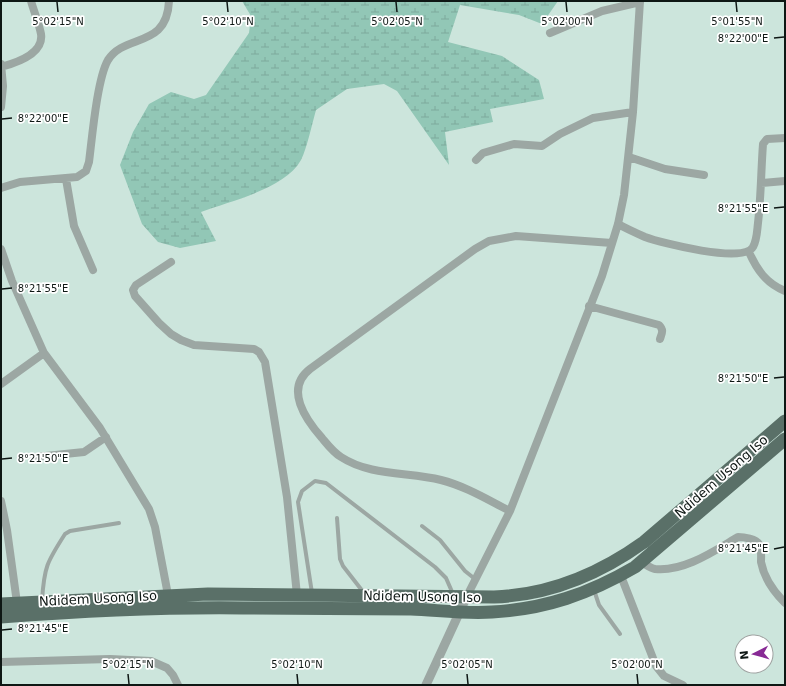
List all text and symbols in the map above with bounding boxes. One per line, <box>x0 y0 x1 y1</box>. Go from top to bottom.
text: 5°02'15"N <box>32 16 84 27</box>
text: 5°02'10"N <box>202 16 254 27</box>
text: 5°02'05"N <box>371 16 423 27</box>
text: 5°02'00"N <box>541 16 593 27</box>
text: 5°01'55"N <box>711 16 763 27</box>
text: 8°22'00"E <box>718 33 768 44</box>
text: 8°22'00"E <box>18 113 68 124</box>
text: 8°21'55"E <box>718 203 768 214</box>
text: 8°21'55"E <box>18 283 68 294</box>
text: 8°21'50"E <box>718 373 768 384</box>
street label: Ndidem Usong Iso <box>672 432 771 521</box>
text: 8°21'50"E <box>18 453 68 464</box>
text: 8°21'45"E <box>718 543 768 554</box>
street label: Ndidem Usong Iso <box>39 588 157 609</box>
street label: Ndidem Usong Iso <box>363 588 481 605</box>
text: 8°21'45"E <box>18 623 68 634</box>
north arrow <box>734 634 774 674</box>
text: N <box>738 650 751 660</box>
text: 5°02'15"N <box>102 659 154 670</box>
text: 5°02'10"N <box>271 659 323 670</box>
text: 5°02'05"N <box>441 659 493 670</box>
text: 5°02'00"N <box>611 659 663 670</box>

